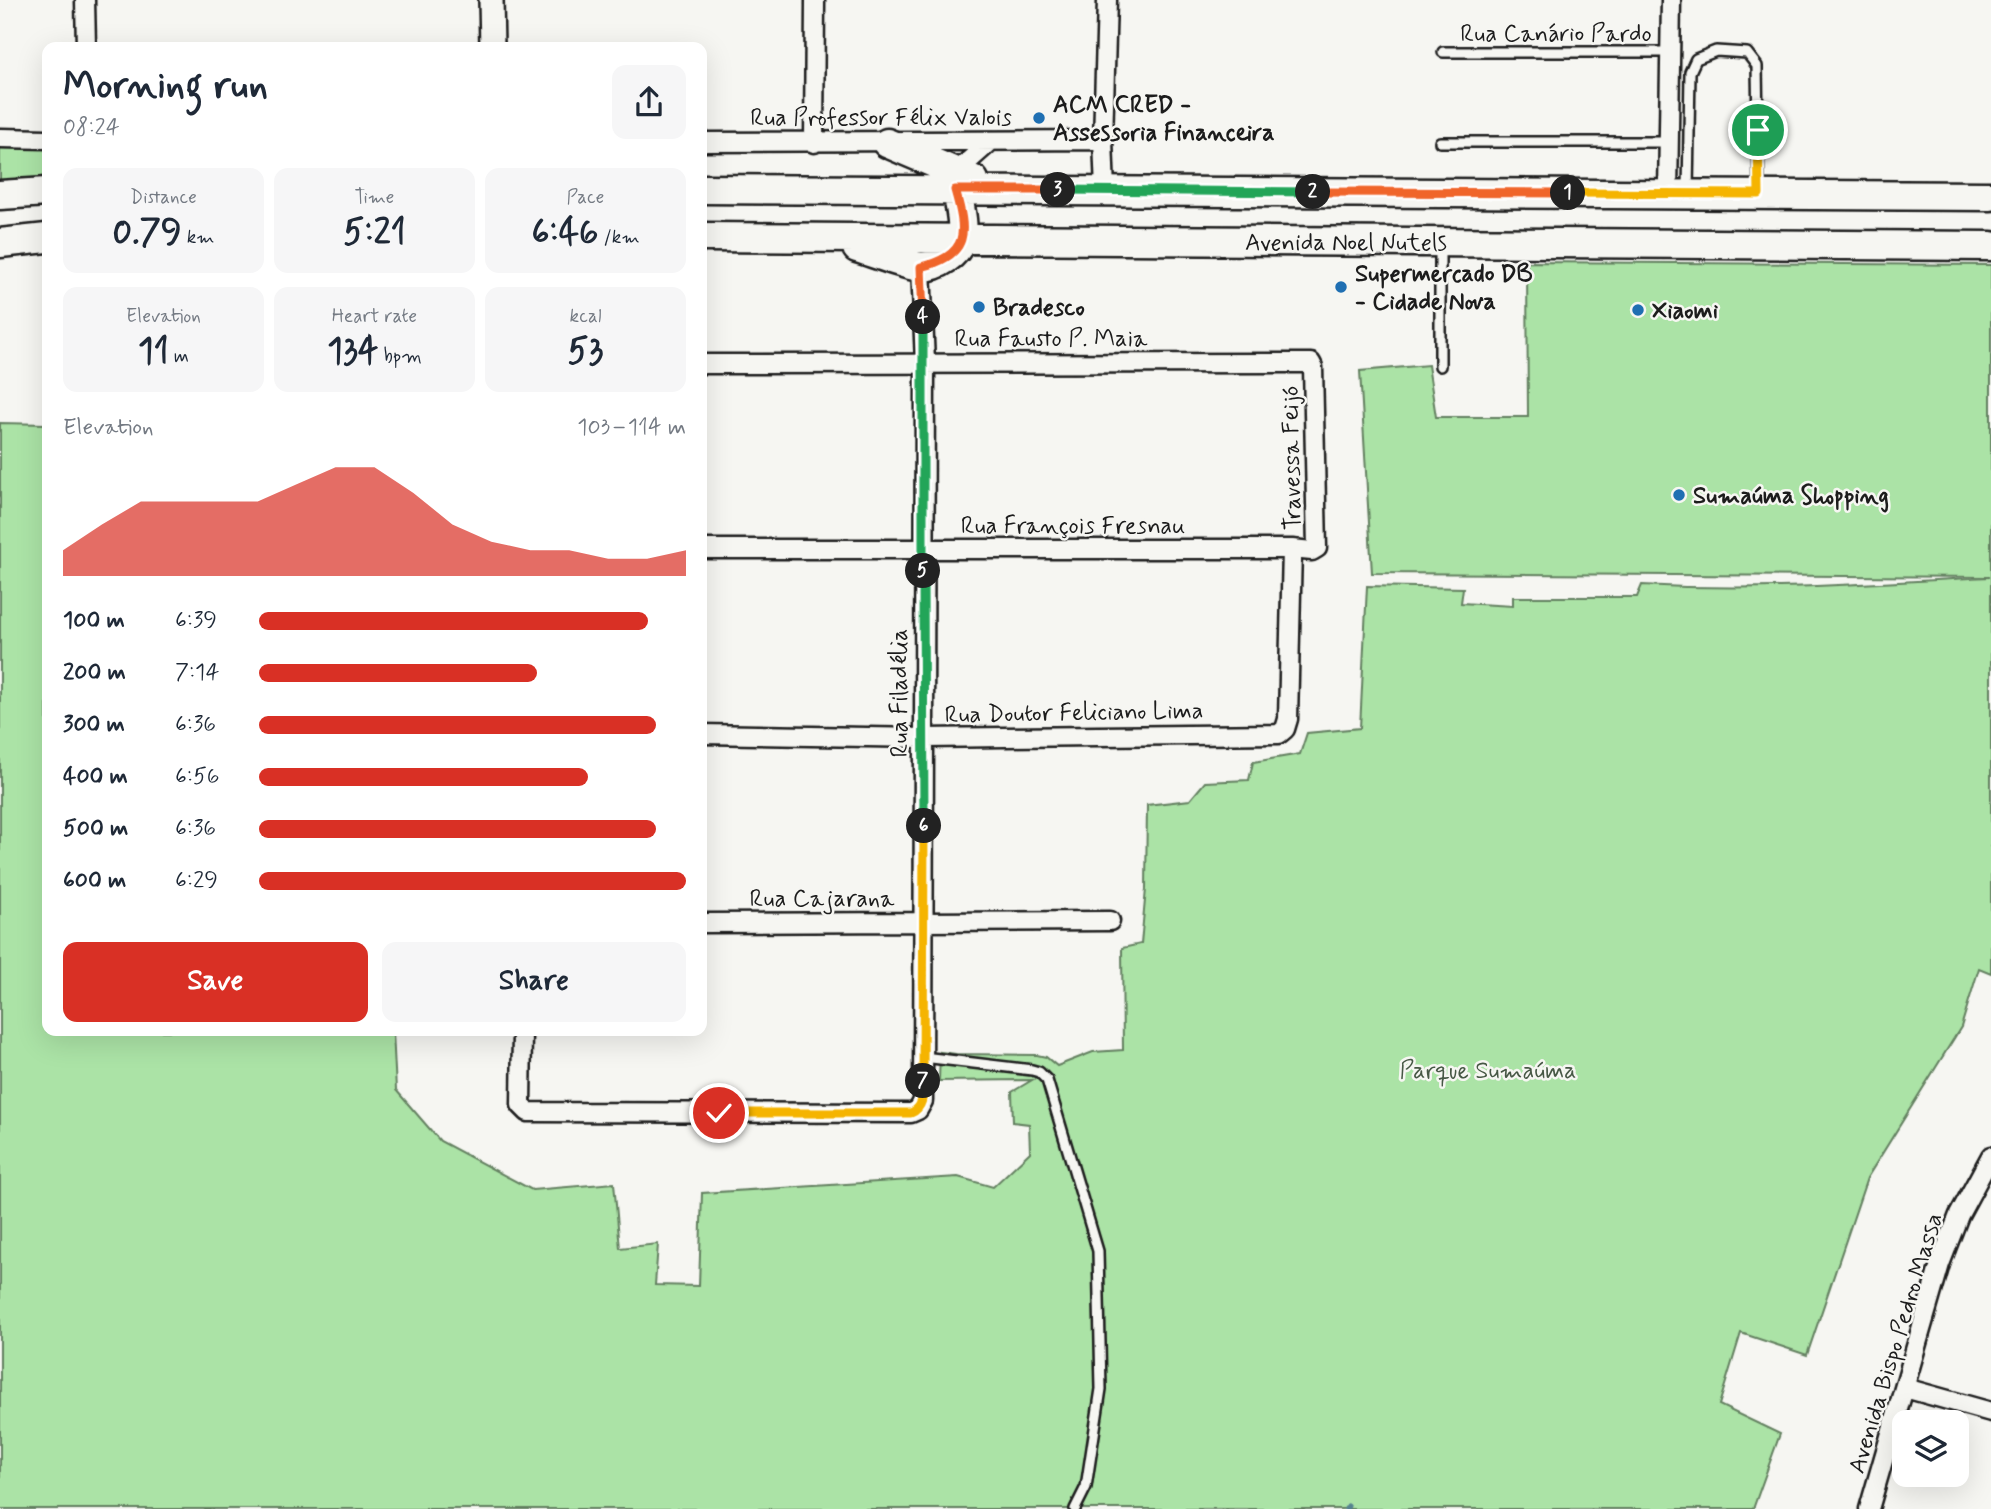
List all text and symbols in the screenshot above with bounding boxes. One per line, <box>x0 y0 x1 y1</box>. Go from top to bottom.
street label: Rua Canário Pardo <box>1460 19 1652 50</box>
text: Morning run <box>63 62 268 111</box>
button: share <box>612 65 686 139</box>
place label: ACM CRED - Assessoria Financeira <box>1053 90 1275 149</box>
pin <box>1728 100 1788 160</box>
street label: Rua Professor Félix Valois <box>750 103 1012 134</box>
marker: ACM CRED - Assessoria Financeira <box>1031 110 1047 126</box>
icon: arrive <box>1739 111 1777 149</box>
text: 08:24 <box>63 113 120 143</box>
pin: 3 <box>1040 172 1076 208</box>
pin: 2 <box>1296 174 1330 210</box>
pin: 1 <box>1550 176 1586 210</box>
text: 3 <box>1053 177 1062 202</box>
text: 2 <box>1308 179 1317 204</box>
text: 1 <box>1563 180 1572 205</box>
text: Distance <box>130 185 197 210</box>
text: Time <box>355 185 394 210</box>
text: Pace <box>567 185 604 210</box>
text: 0.79 <box>113 210 182 256</box>
text: 5:21 <box>343 210 406 256</box>
text: 6:46 <box>531 210 598 256</box>
text: km <box>182 225 214 250</box>
text: /km <box>598 225 640 250</box>
street label: Avenida Noel Nutels <box>1245 228 1447 259</box>
place label: Supermercado DB - Cidade Nova <box>1355 259 1533 318</box>
marker: Supermercado DB - Cidade Nova <box>1333 279 1349 295</box>
place label: Bradesco <box>993 293 1085 324</box>
place label: Xiaomi <box>1652 296 1719 327</box>
marker: Bradesco <box>971 299 987 315</box>
pin: 4 <box>906 300 940 334</box>
marker: Xiaomi <box>1630 302 1646 318</box>
text: Elevation <box>126 304 201 329</box>
text: Heart rate <box>332 304 417 329</box>
text: kcal <box>570 304 601 329</box>
text: 4 <box>917 304 928 329</box>
street label: Rua Fausto P. Maia <box>955 324 1148 355</box>
text: 11 <box>138 329 169 375</box>
text: 134 <box>327 329 378 375</box>
text: 53 <box>568 329 603 375</box>
text: m <box>169 344 189 369</box>
text: bpm <box>378 344 422 369</box>
street label: Travessa Feijó <box>1276 386 1309 530</box>
text: Elevation <box>63 413 154 443</box>
text: 103–114 m <box>577 413 686 443</box>
place label: Sumaúma Shopping <box>1693 481 1889 513</box>
marker: Sumaúma Shopping <box>1671 487 1687 503</box>
street label: Rua François Fresnau <box>961 511 1185 542</box>
pin: 5 <box>906 554 940 588</box>
text: 5 <box>917 558 928 583</box>
text: 100 m <box>63 606 125 636</box>
text: 6:39 <box>175 606 217 636</box>
street label: Rua Filadélia <box>885 629 916 757</box>
text: 200 m <box>63 658 126 688</box>
text: 7:14 <box>175 658 219 688</box>
street label: Rua Doutor Feliciano Lima <box>944 696 1204 731</box>
text: 300 m <box>63 710 125 740</box>
text: 6:36 <box>175 710 216 740</box>
text: 400 m <box>63 762 128 792</box>
text: 6:56 <box>175 762 219 792</box>
pin: 6 <box>906 808 942 844</box>
text: 6 <box>919 813 928 838</box>
text: 500 m <box>63 814 128 844</box>
text: 6:36 <box>175 814 216 844</box>
text: 600 m <box>63 866 126 896</box>
text: 6:29 <box>175 866 218 896</box>
street label: Rua Cajarana <box>750 884 895 915</box>
button: Save <box>63 942 368 1022</box>
button: Share <box>382 942 686 1022</box>
park label: Parque Sumaúma <box>1400 1056 1576 1087</box>
pin: 7 <box>906 1064 940 1098</box>
text: 7 <box>917 1068 928 1093</box>
pin <box>689 1083 749 1143</box>
icon: check <box>700 1094 738 1132</box>
street label: Avenida Bispo Pedro Massa <box>1842 1209 1951 1477</box>
map controls <box>1892 1410 1969 1487</box>
button: layers <box>1892 1410 1969 1487</box>

